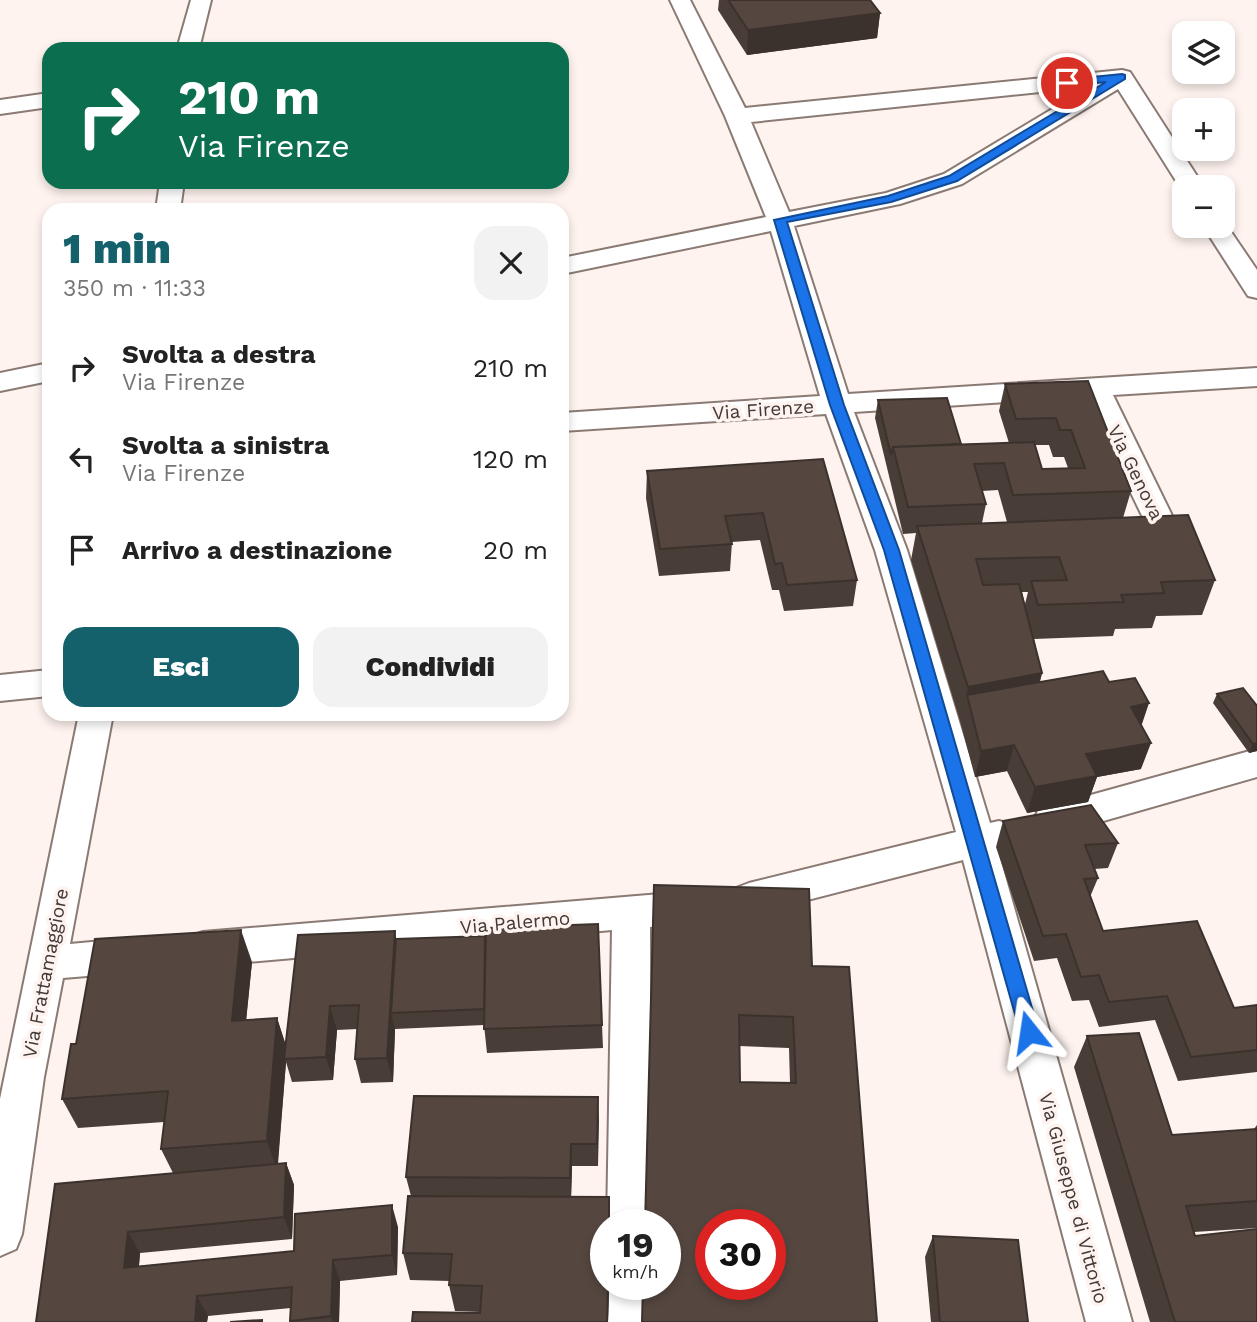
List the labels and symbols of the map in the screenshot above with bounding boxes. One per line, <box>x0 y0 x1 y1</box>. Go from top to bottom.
pin <box>1037 53 1097 113</box>
street label: Via Firenze <box>711 394 815 425</box>
street label: Via Genova <box>1103 421 1168 524</box>
street label: Via Frattamaggiore <box>18 886 73 1060</box>
street label: Via Palermo <box>459 906 571 939</box>
position arrow <box>992 995 1066 1069</box>
street label: Via Giuseppe di Vittorio <box>1034 1090 1113 1306</box>
speed limit sign: 30 <box>695 1209 786 1300</box>

